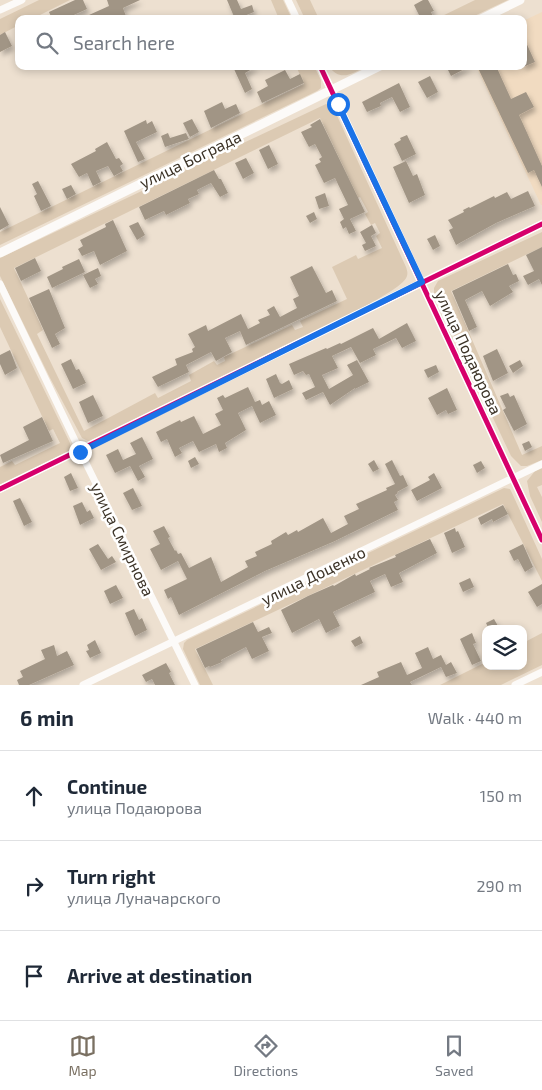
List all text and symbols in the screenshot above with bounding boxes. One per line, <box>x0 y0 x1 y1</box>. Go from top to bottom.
search box <box>15 15 527 70</box>
icon: search <box>33 29 61 57</box>
text: Search here <box>73 31 175 54</box>
route start <box>327 93 350 116</box>
street label: улица Бограда <box>136 126 244 193</box>
street label: улица Подаюрова <box>431 287 506 418</box>
route end <box>69 441 92 464</box>
street label: улица Смирнова <box>86 479 159 599</box>
street label: улица Доценко <box>258 542 369 609</box>
map controls <box>482 625 527 670</box>
button: layers <box>482 625 527 670</box>
text: 6 min <box>20 705 74 730</box>
text: Walk · 440 m <box>428 708 522 727</box>
text: Continue <box>67 775 147 798</box>
icon: ahead <box>20 782 48 810</box>
text: 150 m <box>480 786 522 805</box>
text: улица Подаюрова <box>67 798 202 817</box>
text: Turn right <box>67 865 155 888</box>
icon: right <box>20 872 48 900</box>
text: 290 m <box>477 876 522 895</box>
text: улица Луначарского <box>67 888 221 907</box>
icon: arrive <box>20 962 48 990</box>
text: Arrive at destination <box>67 964 252 987</box>
tab: Map <box>68 1032 97 1079</box>
tab: Directions <box>234 1032 298 1079</box>
tab: Saved <box>435 1032 474 1079</box>

